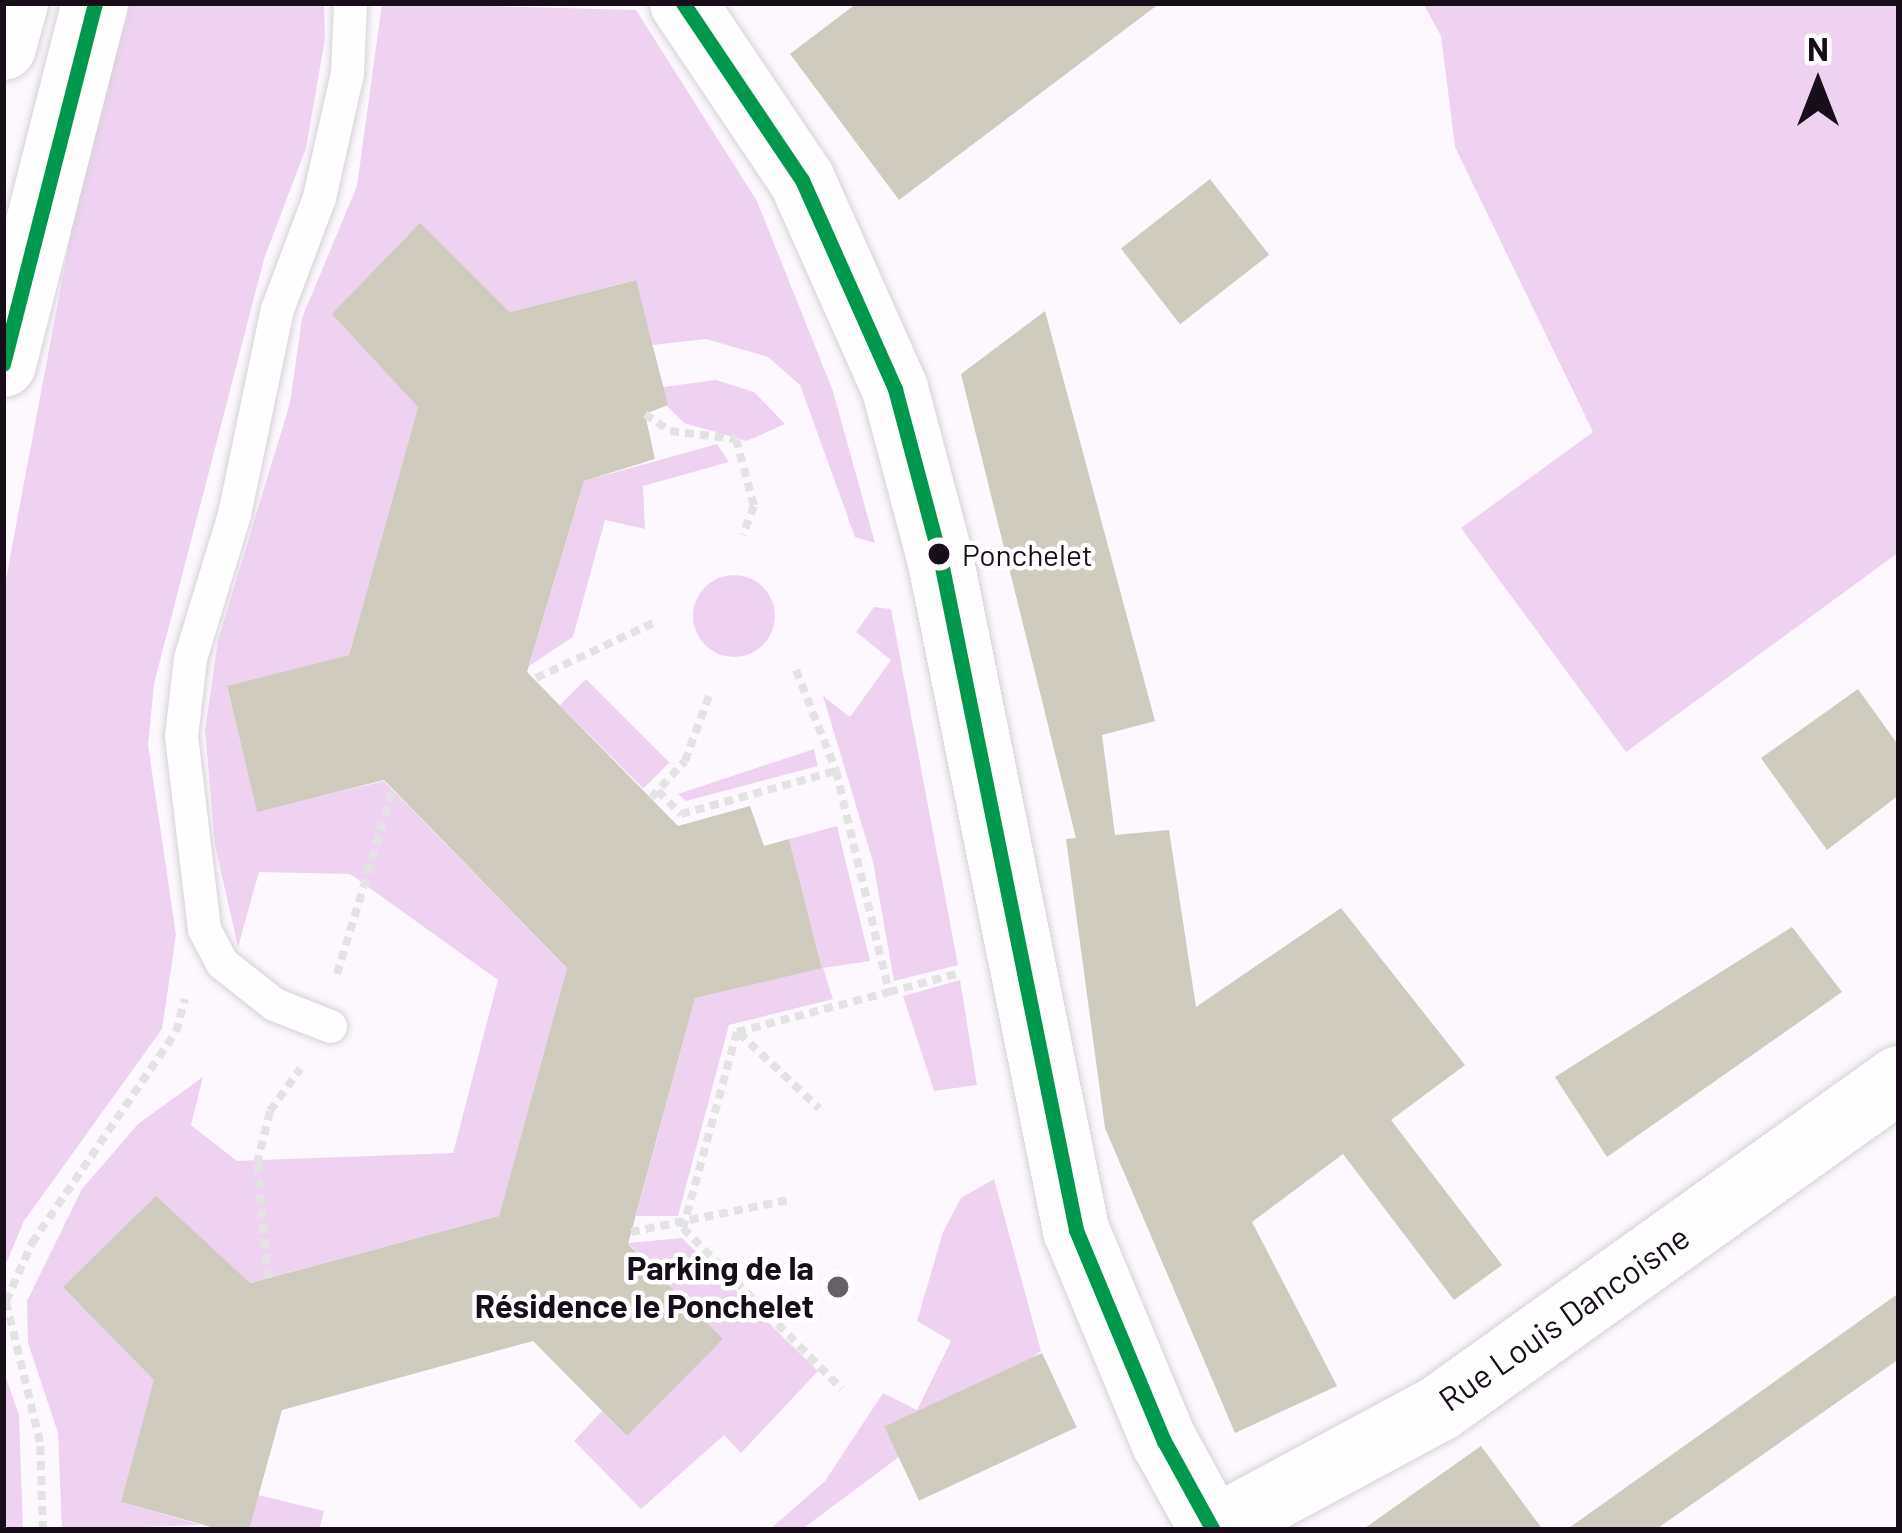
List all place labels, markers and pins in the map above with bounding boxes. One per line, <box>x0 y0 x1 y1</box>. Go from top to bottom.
place label: Ponchelet <box>962 536 1093 572</box>
marker: Ponchelet <box>928 543 950 565</box>
place label: Parking de la Résidence le Ponchelet <box>475 1248 814 1326</box>
marker: Parking de la Résidence le Ponchelet <box>825 1274 851 1300</box>

